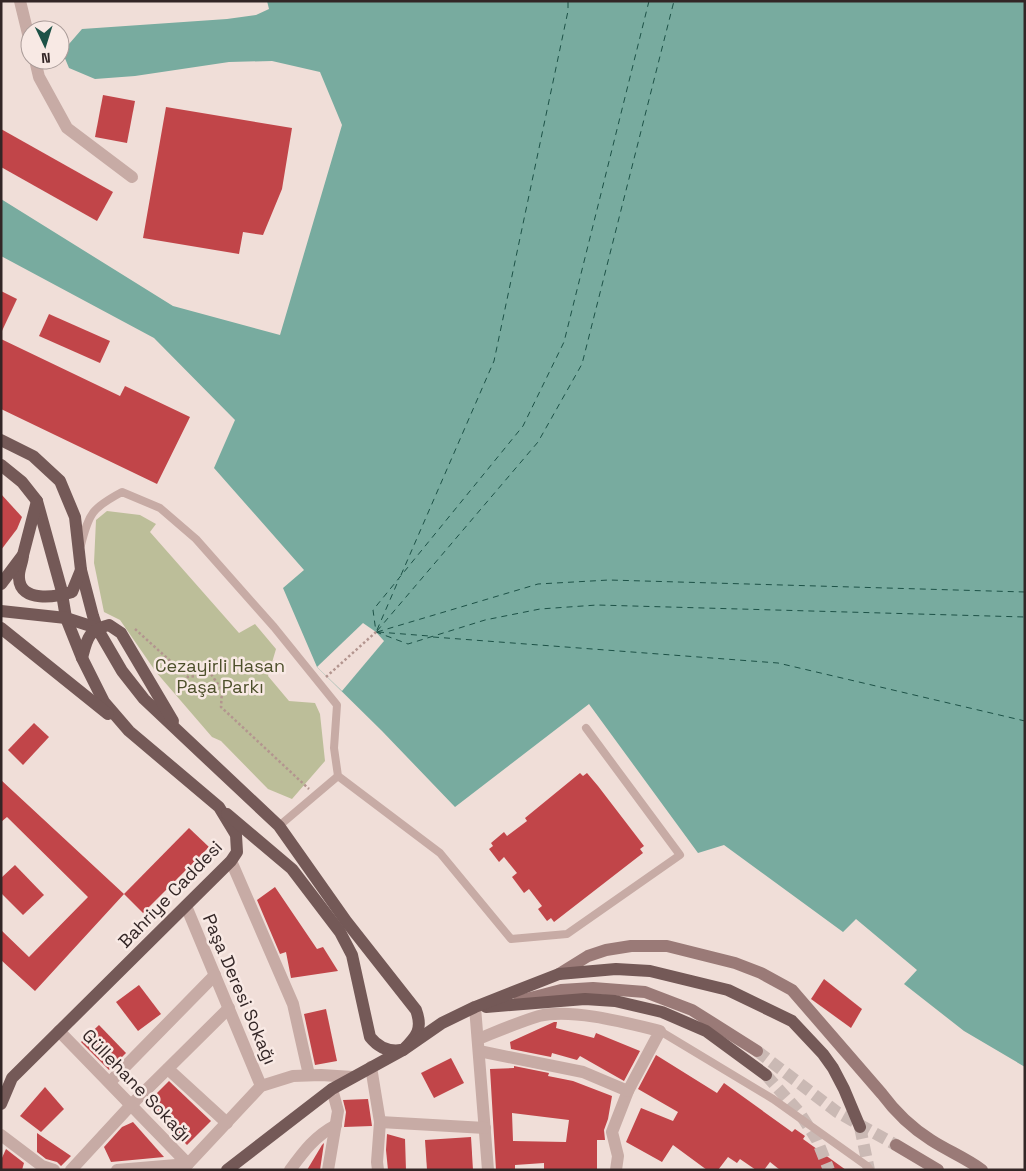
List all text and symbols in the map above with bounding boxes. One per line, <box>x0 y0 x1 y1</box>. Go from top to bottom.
north arrow <box>20 20 70 70</box>
text: N <box>41 49 51 67</box>
park label: Cezayirli Hasan Paşa Parkı <box>155 654 285 698</box>
street label: Bahriye Caddesi <box>113 836 227 952</box>
street label: Paşa Deresi Sokağı <box>198 910 282 1068</box>
street label: Güllehane Sokağı <box>77 1024 197 1146</box>

